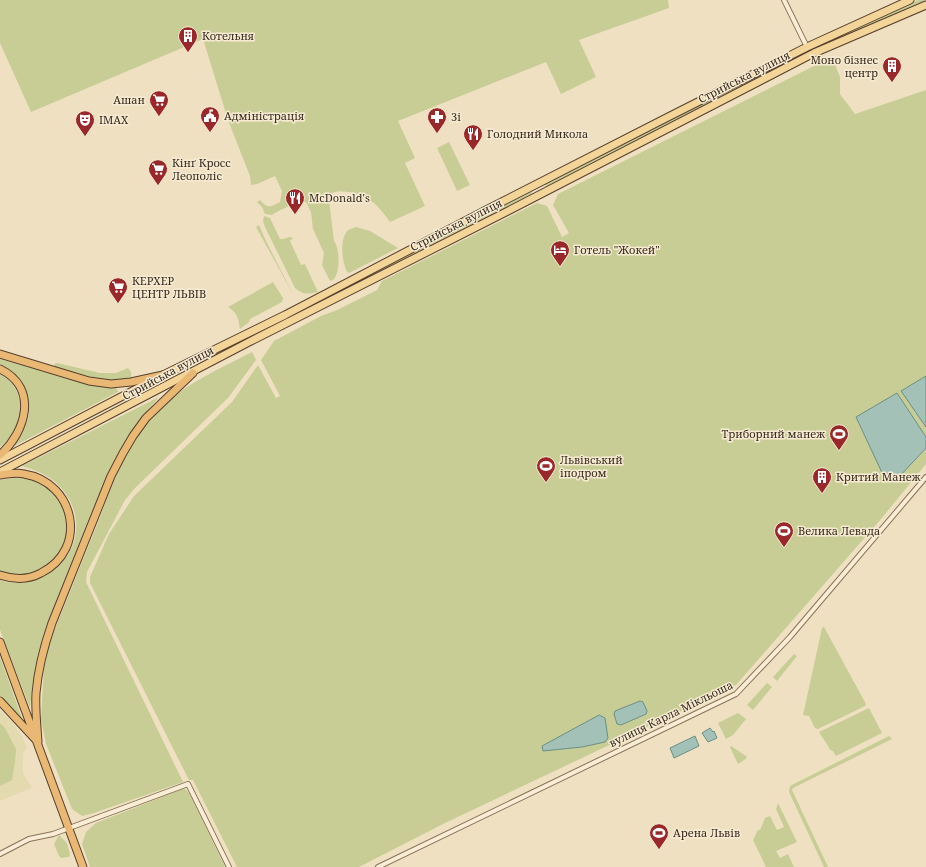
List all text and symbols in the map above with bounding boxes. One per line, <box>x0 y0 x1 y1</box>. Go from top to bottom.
building icon: Котельня <box>177 25 199 53</box>
place label: Котельня <box>202 28 254 43</box>
street label: Стрийська вулиця <box>695 47 792 106</box>
place label: Моно бізнес центр <box>810 52 879 80</box>
building icon: Моно бізнес центр <box>881 55 903 83</box>
supermarket icon: Ашан <box>148 89 170 117</box>
place label: Ашан <box>113 92 145 107</box>
public building icon: Адміністрація <box>199 105 221 133</box>
pharmacy icon: 3і <box>426 106 448 134</box>
place label: Адміністрація <box>224 108 304 123</box>
theatre icon: IMAX <box>74 109 96 137</box>
place label: 3і <box>451 109 461 124</box>
place label: IMAX <box>99 112 129 127</box>
restaurant icon: Голодний Микола <box>462 123 484 151</box>
place label: Голодний Микола <box>487 126 588 141</box>
place label: Кінґ Кросс Леополіс <box>172 155 231 183</box>
supermarket icon: Кінґ Кросс Леополіс <box>147 158 169 186</box>
restaurant icon: McDonald's <box>284 187 306 215</box>
place label: McDonald's <box>309 190 370 205</box>
street label: Стрийська вулиця <box>407 195 504 254</box>
hotel icon: Готель "Жокей" <box>549 239 571 267</box>
place label: Готель "Жокей" <box>574 242 660 257</box>
place label: КЕРХЕР ЦЕНТР ЛЬВІВ <box>132 273 206 301</box>
supermarket icon: КЕРХЕР ЦЕНТР ЛЬВІВ <box>107 276 129 304</box>
street label: Стрийська вулиця <box>119 342 216 403</box>
sports icon: Триборний манеж <box>828 423 850 451</box>
place label: Триборний манеж <box>721 426 825 441</box>
place label: Львівський іподром <box>560 452 623 480</box>
sports icon: Львівський іподром <box>535 455 557 483</box>
building icon: Критий Манеж <box>811 466 833 494</box>
place label: Критий Манеж <box>836 469 921 484</box>
sports icon: Велика Левада <box>773 520 795 548</box>
place label: Велика Левада <box>798 523 880 538</box>
street label: вулиця Карла Мікльоша <box>606 677 735 750</box>
sports icon: Арена Львів <box>648 822 670 850</box>
place label: Арена Львів <box>673 825 740 840</box>

